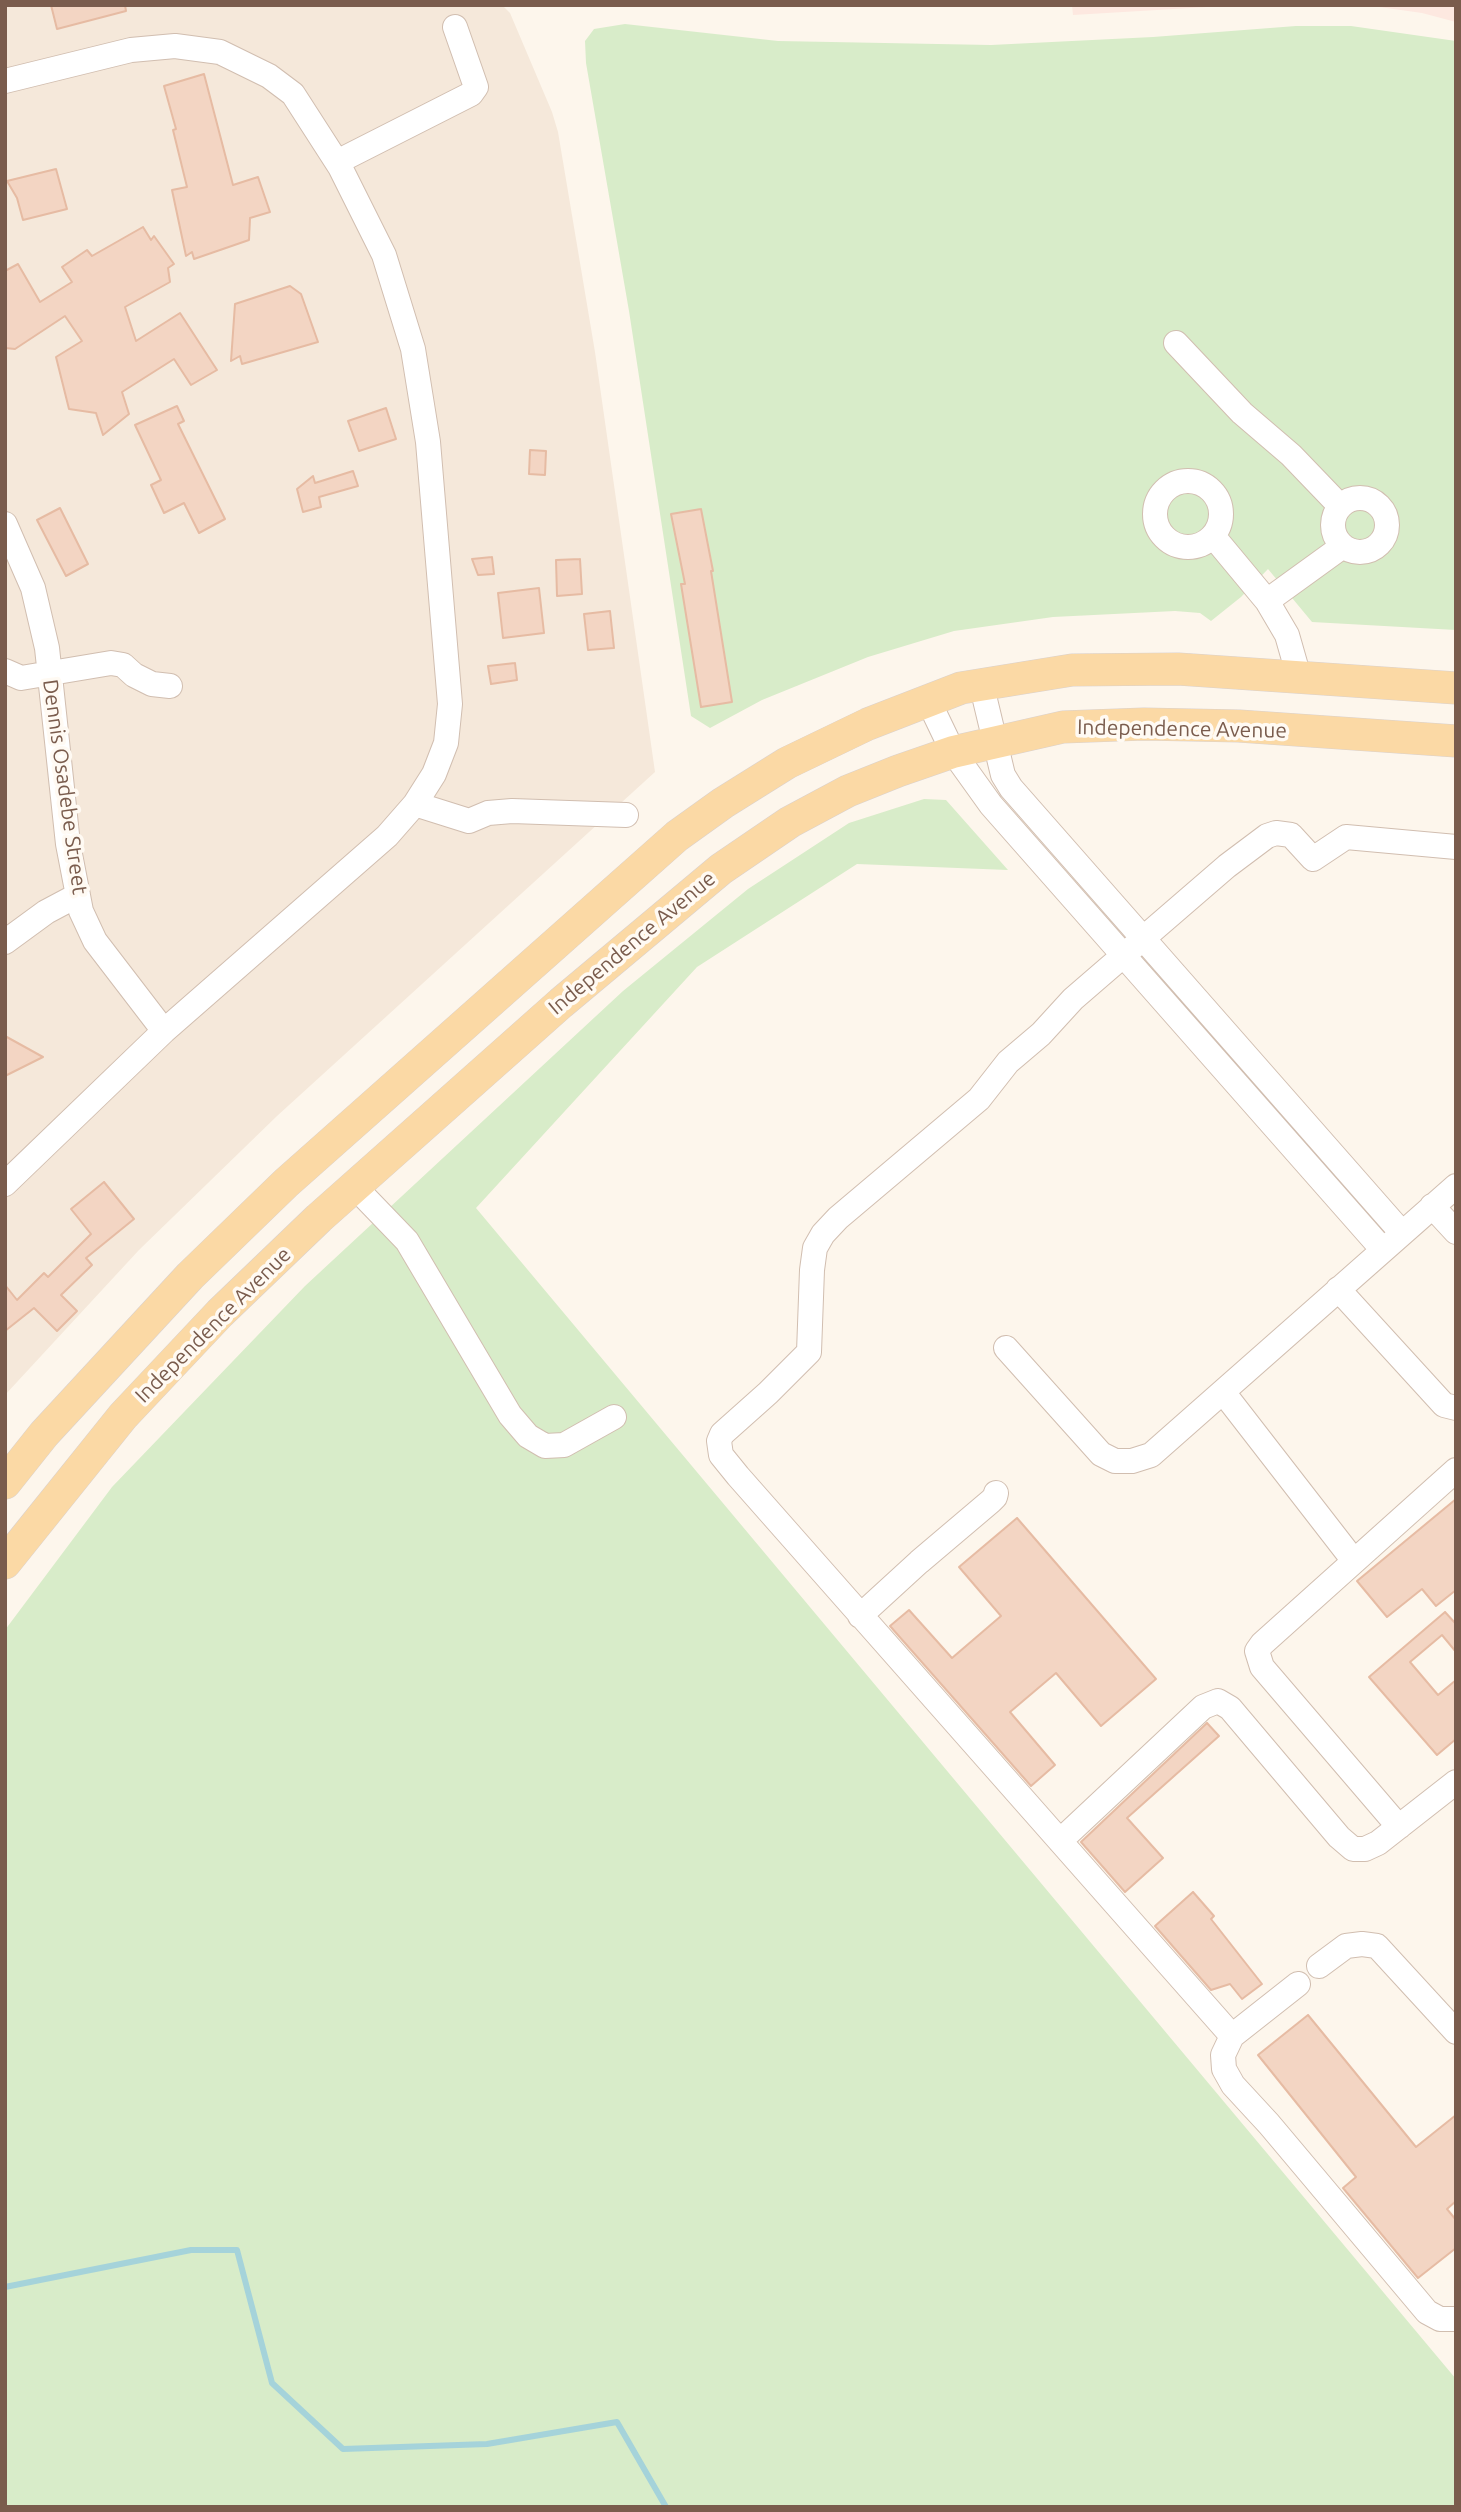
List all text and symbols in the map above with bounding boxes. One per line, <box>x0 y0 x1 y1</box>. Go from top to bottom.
street label: Dennis Osadebe Street <box>37 678 93 896</box>
street label: Independence Avenue <box>1077 715 1287 743</box>
street label: Independence Avenue <box>544 866 720 1020</box>
street label: Independence Avenue <box>130 1242 296 1408</box>

